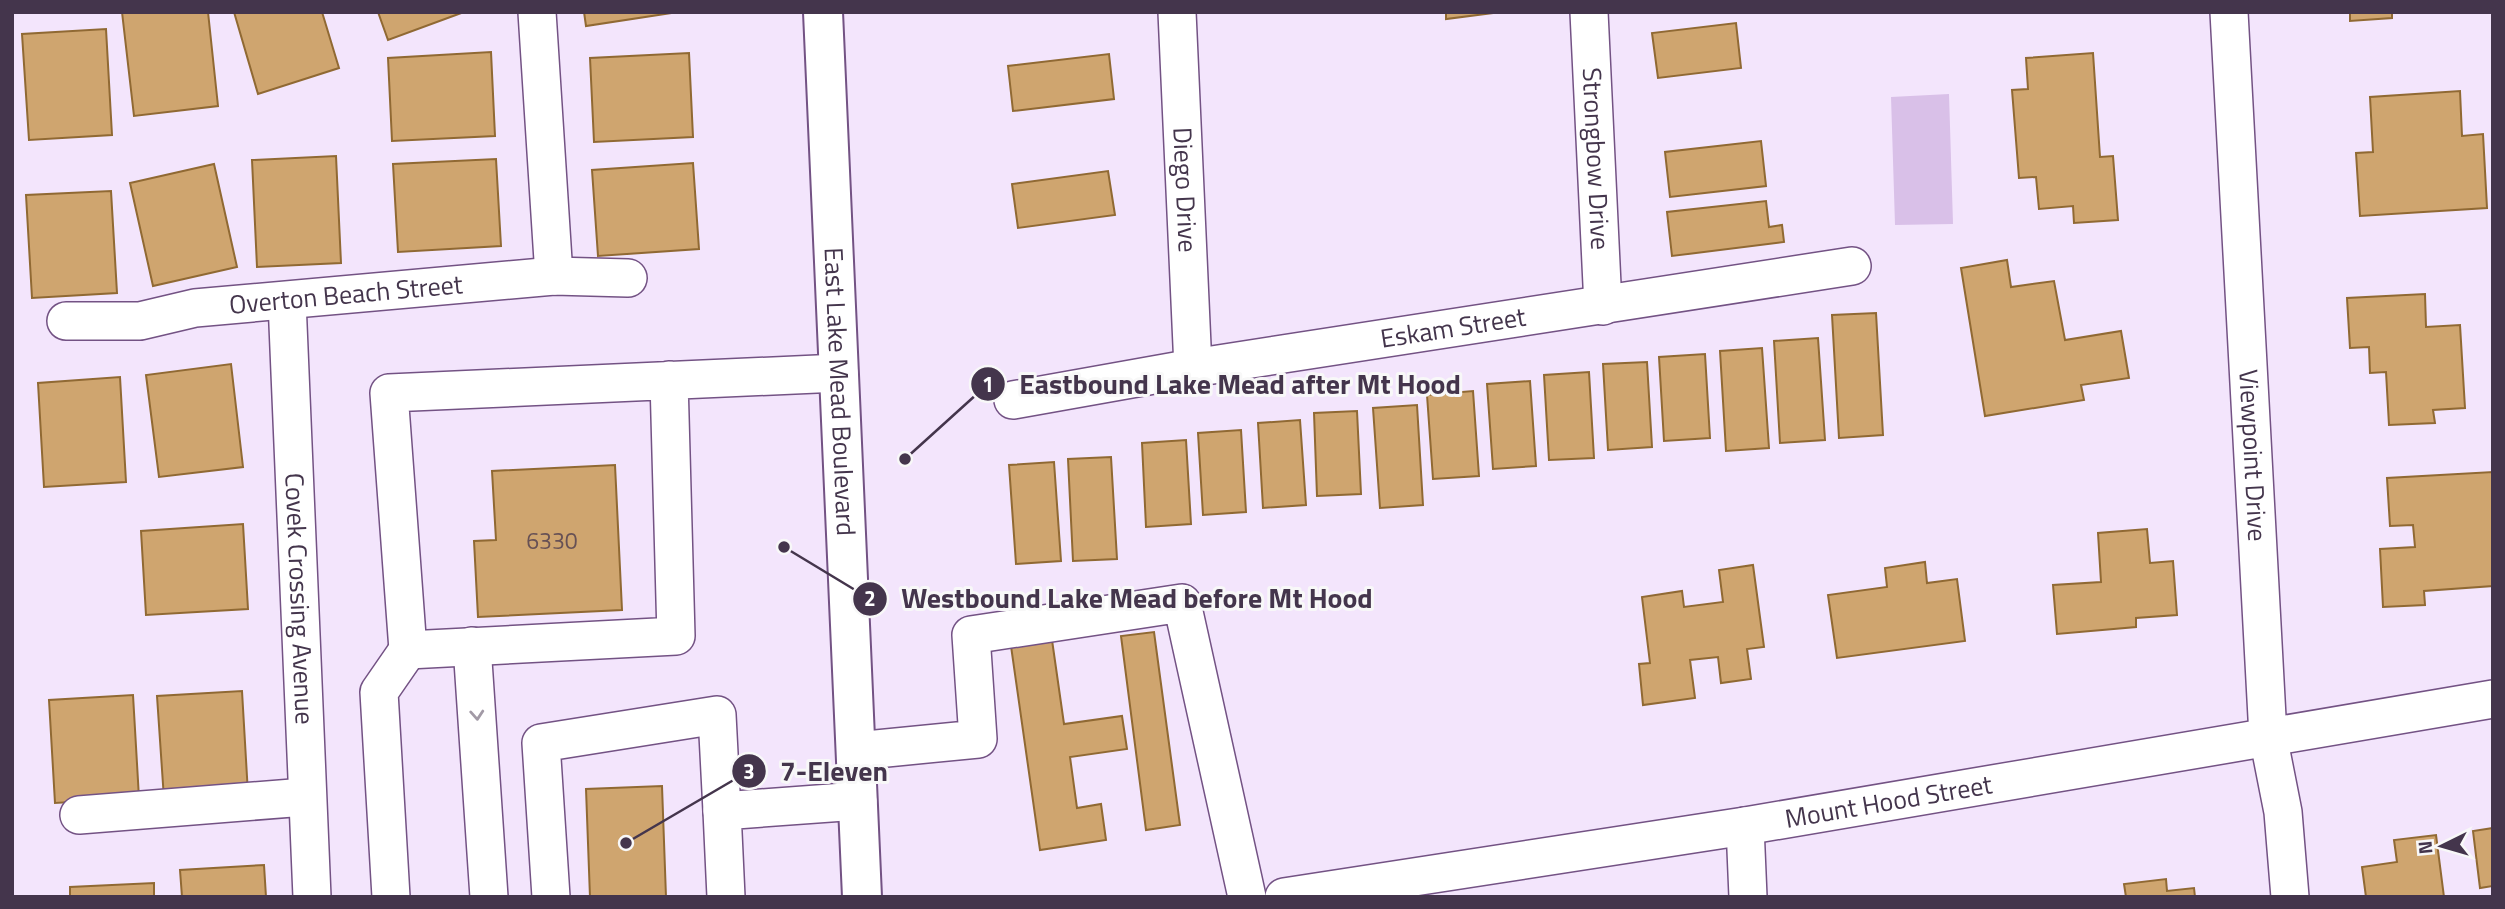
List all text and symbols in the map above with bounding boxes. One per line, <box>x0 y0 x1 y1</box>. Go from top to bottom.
street label: Strongbow Drive <box>1573 67 1620 251</box>
street label: Diego Drive <box>1163 126 1208 253</box>
street label: East Lake Mead Boulevard <box>814 247 866 537</box>
street label: Overton Beach Street <box>227 264 464 324</box>
street label: Eskam Street <box>1378 297 1528 358</box>
callout: Eastbound Lake Mead after Mt Hood <box>970 360 1475 409</box>
text: Eastbound Lake Mead after Mt Hood <box>1019 362 1461 405</box>
text: 1 <box>982 368 994 400</box>
street label: Viewpoint Drive <box>2229 368 2277 542</box>
street label: Covek Crossing Avenue <box>275 472 325 725</box>
house number: 6330 <box>526 523 578 558</box>
callout: Westbound Lake Mead before Mt Hood <box>852 574 1387 623</box>
text: Westbound Lake Mead before Mt Hood <box>901 576 1373 619</box>
text: 2 <box>864 582 876 614</box>
one-way arrow <box>469 709 484 720</box>
callout: 7-Eleven <box>732 747 902 796</box>
text: 7-Eleven <box>780 749 888 792</box>
text: 3 <box>743 755 755 787</box>
street label: Mount Hood Street <box>1782 764 1995 838</box>
north arrow <box>2407 811 2477 881</box>
text: N <box>2410 840 2440 855</box>

